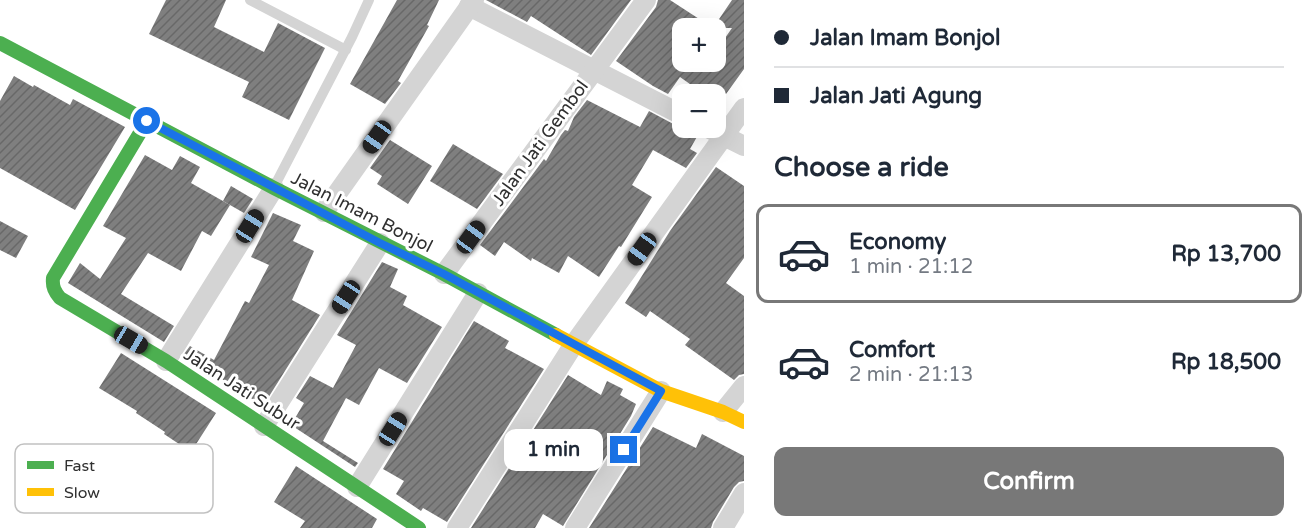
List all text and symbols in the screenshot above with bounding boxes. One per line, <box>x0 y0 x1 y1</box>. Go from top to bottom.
map controls <box>672 18 726 138</box>
button: + <box>672 18 726 72</box>
text: Jalan Imam Bonjol <box>810 25 1000 51</box>
street label: Jalan Jati Gembol <box>487 76 593 210</box>
text: Jalan Jati Agung <box>810 83 982 109</box>
button: − <box>672 84 726 138</box>
route start <box>133 107 160 134</box>
car <box>359 117 395 157</box>
text: Choose a ride <box>774 151 949 184</box>
street label: Jalan Imam Bonjol <box>288 167 436 257</box>
car <box>233 206 267 246</box>
car <box>453 217 489 257</box>
icon: car <box>777 227 831 281</box>
car <box>624 229 660 269</box>
text: Economy <box>849 229 946 255</box>
text: Rp 13,700 <box>1171 241 1281 267</box>
text: 1 min · 21:12 <box>849 255 973 279</box>
car <box>329 277 363 317</box>
car <box>111 323 151 357</box>
icon: car <box>777 335 831 389</box>
text: Comfort <box>849 337 935 363</box>
street label: Jalan Jati Subur <box>180 343 304 435</box>
text: Rp 18,500 <box>1171 349 1281 375</box>
text: 2 min · 21:13 <box>849 363 973 387</box>
car <box>376 409 410 449</box>
callout: 1 min <box>504 429 603 471</box>
route end <box>610 436 637 463</box>
text: 1 min <box>527 438 580 462</box>
legend <box>15 444 213 513</box>
button: Confirm <box>774 447 1284 516</box>
text: Fast <box>64 456 95 476</box>
text: Slow <box>64 483 100 503</box>

